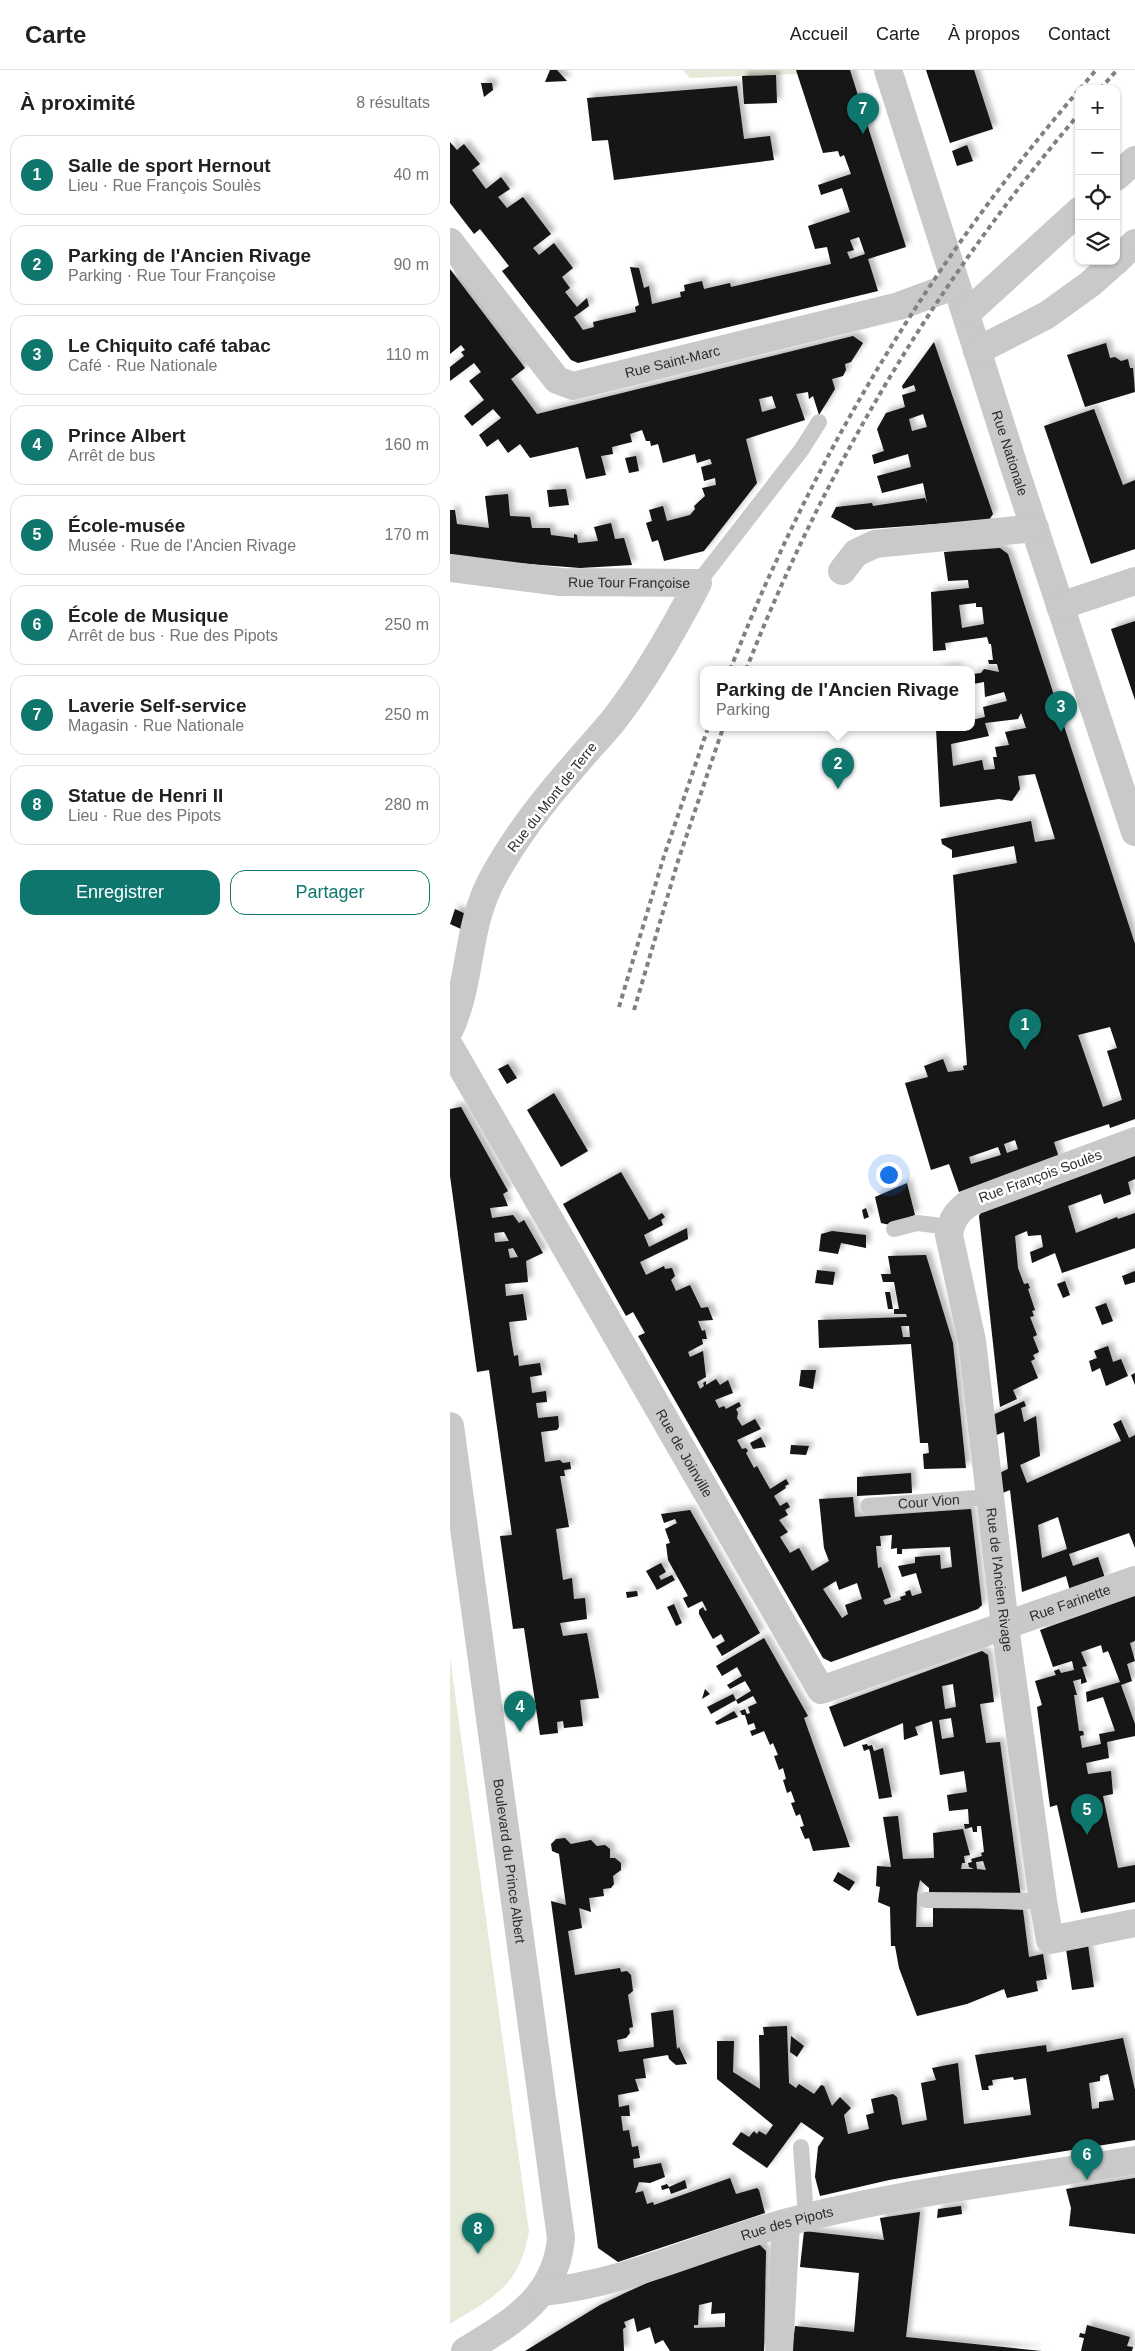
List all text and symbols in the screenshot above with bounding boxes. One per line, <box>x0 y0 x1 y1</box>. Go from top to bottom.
text: Carte <box>25 21 86 48</box>
text: Accueil <box>790 24 848 44</box>
text: Carte <box>876 24 920 44</box>
text: À propos <box>948 24 1020 44</box>
text: Contact <box>1048 24 1110 44</box>
map controls <box>1075 85 1120 265</box>
button: + <box>1075 85 1120 130</box>
text: À proximité <box>20 91 136 114</box>
pin: 7 <box>847 93 879 134</box>
text: 8 résultats <box>356 94 430 111</box>
button: − <box>1075 130 1120 175</box>
text: Salle de sport Hernout <box>68 155 271 176</box>
text: 1 <box>33 166 41 183</box>
text: 40 m <box>393 166 429 183</box>
button: locate <box>1075 175 1120 220</box>
text: Lieu · Rue François Soulès <box>68 177 261 194</box>
button: layers <box>1075 220 1120 265</box>
text: Parking de l'Ancien Rivage <box>68 245 311 266</box>
text: 2 <box>33 256 41 273</box>
text: 90 m <box>393 256 429 273</box>
text: Parking · Rue Tour Françoise <box>68 267 276 284</box>
text: Le Chiquito café tabac <box>68 335 271 356</box>
street label: Rue Saint-Marc <box>623 342 722 381</box>
text: 3 <box>33 346 41 363</box>
text: 110 m <box>386 346 429 363</box>
text: Café · Rue Nationale <box>68 357 217 374</box>
street label: Rue Nationale <box>989 408 1031 498</box>
text: Prince Albert <box>68 425 186 446</box>
text: 4 <box>33 436 41 453</box>
text: 160 m <box>385 436 429 453</box>
text: Arrêt de bus <box>68 447 155 464</box>
text: École-musée <box>68 515 185 536</box>
text: 5 <box>33 526 41 543</box>
text: 170 m <box>385 526 429 543</box>
text: Musée · Rue de l'Ancien Rivage <box>68 537 296 554</box>
street label: Rue Tour Françoise <box>568 574 690 591</box>
text: École de Musique <box>68 605 228 626</box>
text: 6 <box>33 616 41 633</box>
text: 250 m <box>385 616 429 633</box>
text: Arrêt de bus · Rue des Pipots <box>68 627 278 644</box>
popup <box>700 666 975 731</box>
text: Parking de l'Ancien Rivage <box>716 679 959 700</box>
pin: 3 <box>1045 691 1077 732</box>
text: Laverie Self-service <box>68 695 247 716</box>
text: Parking <box>716 701 770 718</box>
text: 7 <box>33 706 41 723</box>
text: 250 m <box>385 706 429 723</box>
text: Magasin · Rue Nationale <box>68 717 244 734</box>
street label: Rue du Mont de Terre <box>504 739 600 855</box>
pin: 2 <box>822 748 854 789</box>
text: Statue de Henri II <box>68 785 223 806</box>
text: 8 <box>33 796 41 813</box>
text: 280 m <box>385 796 429 813</box>
text: Lieu · Rue des Pipots <box>68 807 221 824</box>
button: Enregistrer <box>20 870 220 915</box>
button: Partager <box>230 870 430 915</box>
pin: 1 <box>1009 1009 1041 1050</box>
street label: Rue François Soulès <box>976 1146 1104 1206</box>
your location <box>876 1162 902 1188</box>
street label: Rue de Joinville <box>653 1406 716 1500</box>
street label: Cour Vion <box>897 1491 960 1512</box>
street label: Rue de l'Ancien Rivage <box>983 1507 1017 1653</box>
street label: Rue Farinette <box>1027 1581 1113 1624</box>
pin: 4 <box>504 1691 536 1732</box>
street label: Boulevard du Prince Albert <box>490 1778 529 1944</box>
pin: 5 <box>1071 1794 1103 1835</box>
pin: 6 <box>1071 2139 1103 2180</box>
street label: Rue des Pipots <box>739 2203 835 2244</box>
pin: 8 <box>462 2213 494 2254</box>

